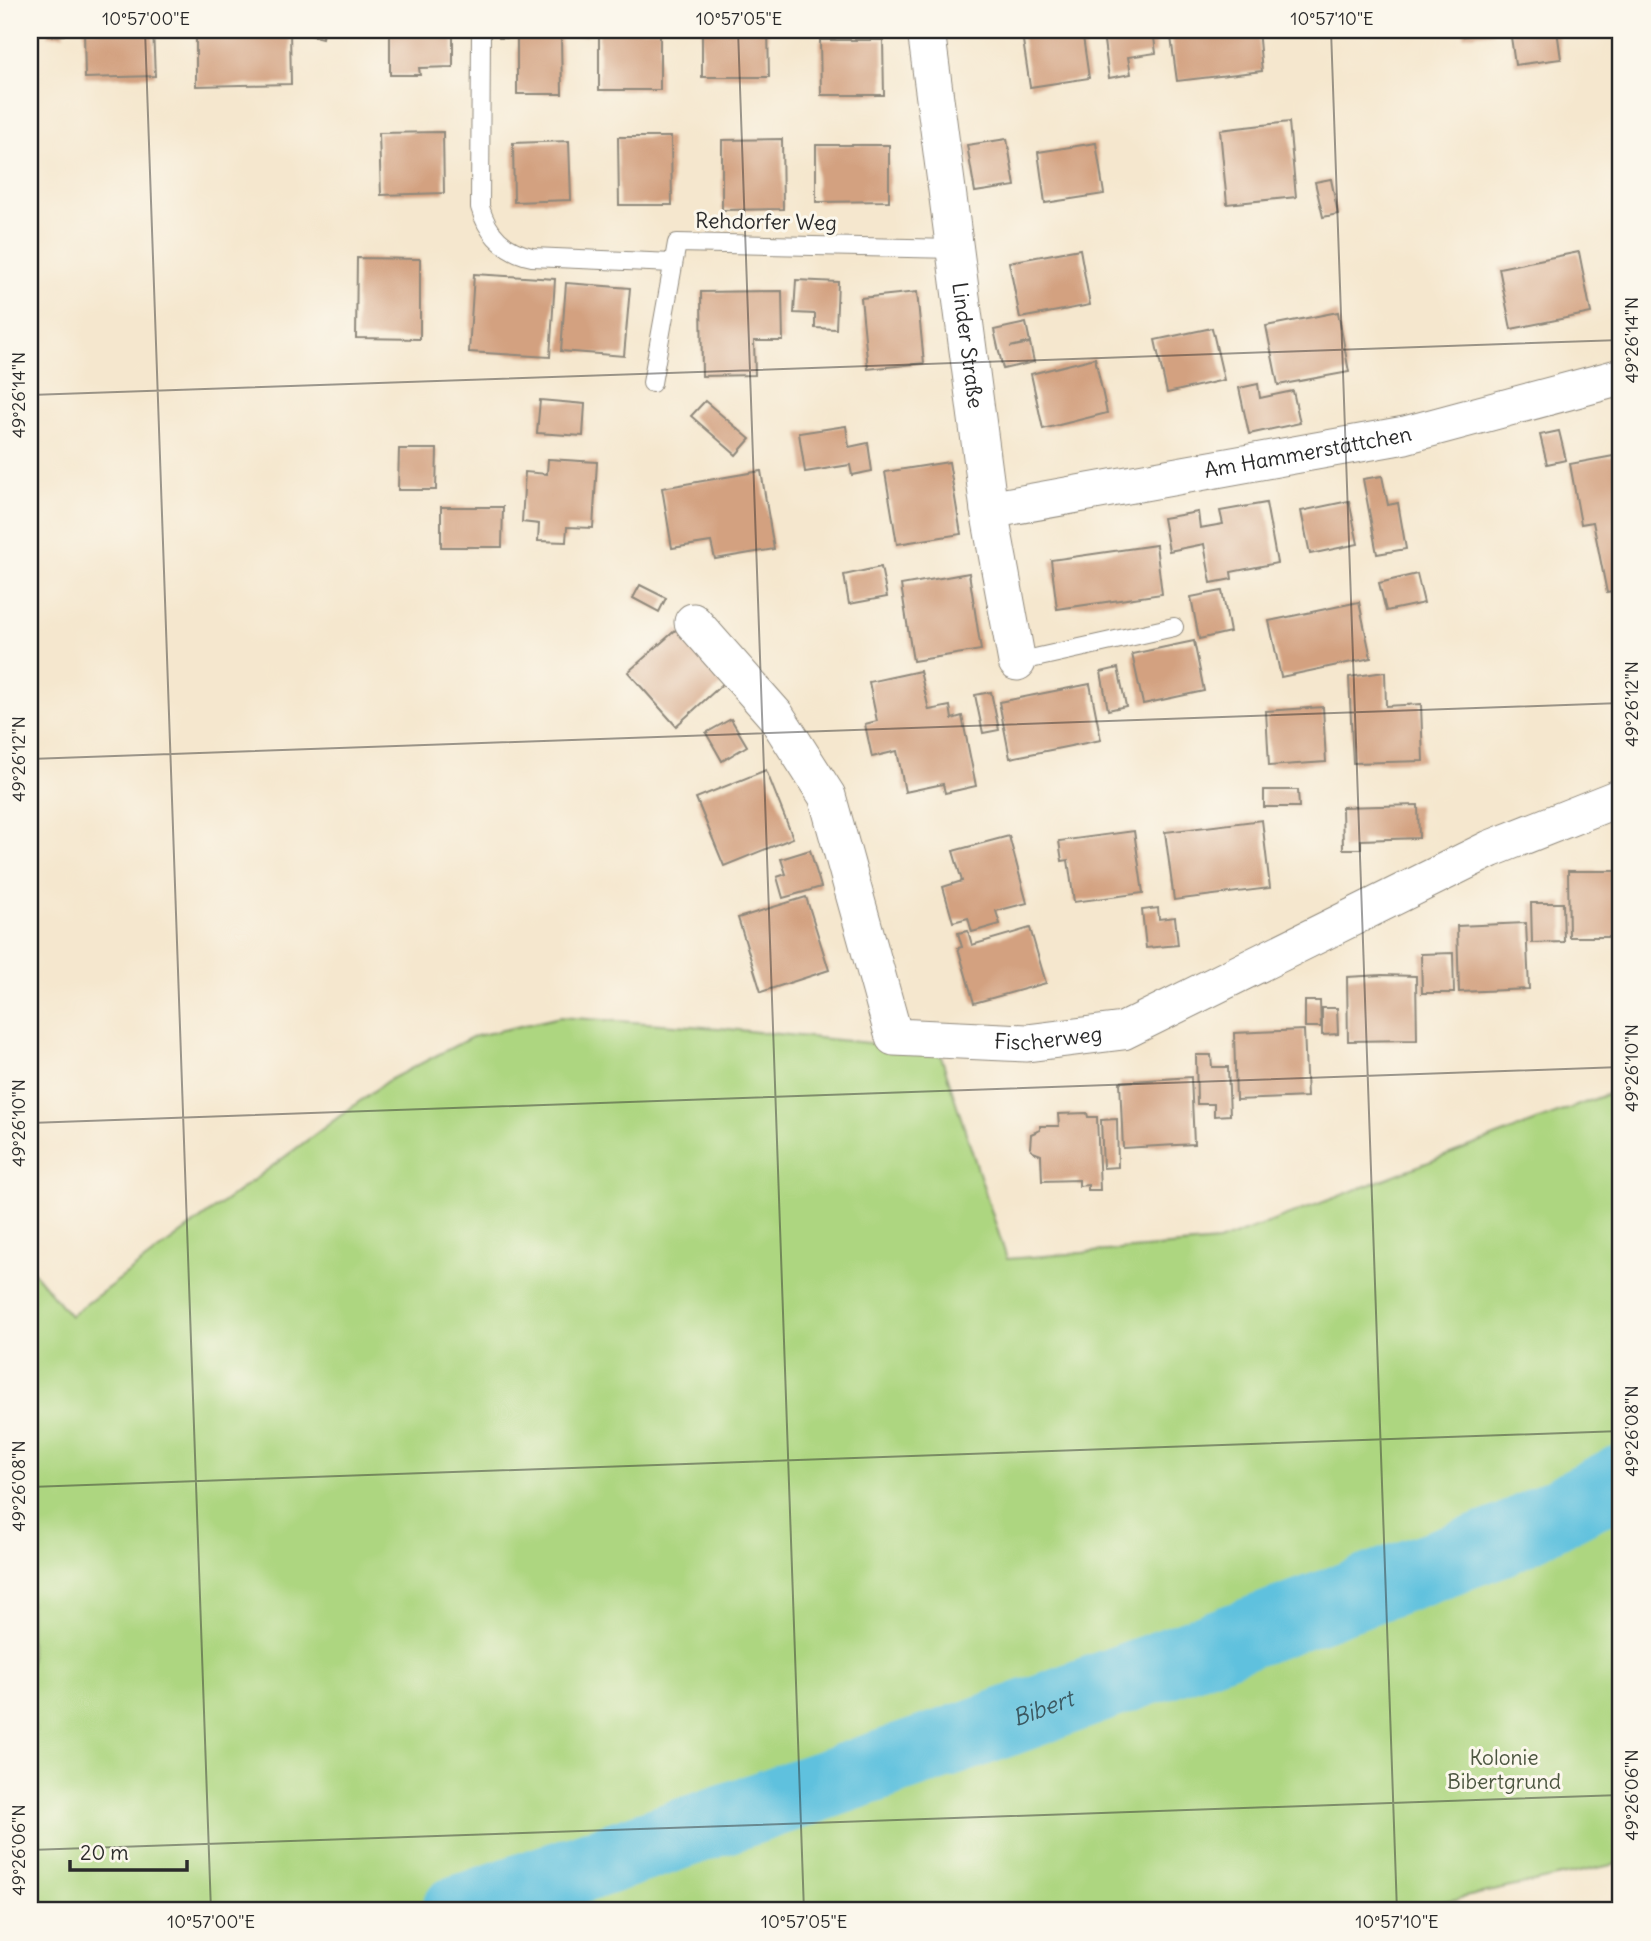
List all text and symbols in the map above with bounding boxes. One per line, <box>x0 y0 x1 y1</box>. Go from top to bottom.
text: 10°57'00"E <box>102 7 190 30</box>
text: 10°57'05"E <box>696 7 782 30</box>
text: 10°57'10"E <box>1290 7 1374 30</box>
street label: Rehdorfer Weg <box>695 207 837 236</box>
street label: Linder Straße <box>946 281 990 410</box>
text: 49°26'14"N <box>1620 297 1643 383</box>
text: 49°26'14"N <box>7 352 30 438</box>
street label: Am Hammerstättchen <box>1202 420 1414 484</box>
text: 49°26'12"N <box>1620 661 1643 747</box>
text: 49°26'12"N <box>7 716 30 802</box>
street label: Fischerweg <box>994 1020 1104 1056</box>
text: 49°26'10"N <box>1620 1024 1643 1112</box>
text: 49°26'10"N <box>7 1079 30 1167</box>
text: 49°26'08"N <box>1620 1385 1643 1477</box>
text: 49°26'08"N <box>7 1440 30 1532</box>
water label: Bibert <box>1008 1682 1080 1732</box>
park label: Kolonie Bibertgrund <box>1447 1744 1561 1795</box>
text: 49°26'06"N <box>1620 1749 1643 1841</box>
text: 49°26'06"N <box>7 1804 30 1896</box>
scale bar <box>70 1829 187 1873</box>
text: 20 m <box>80 1839 129 1866</box>
text: 10°57'00"E <box>167 1910 255 1933</box>
text: 10°57'05"E <box>761 1910 847 1933</box>
text: 10°57'10"E <box>1355 1910 1439 1933</box>

